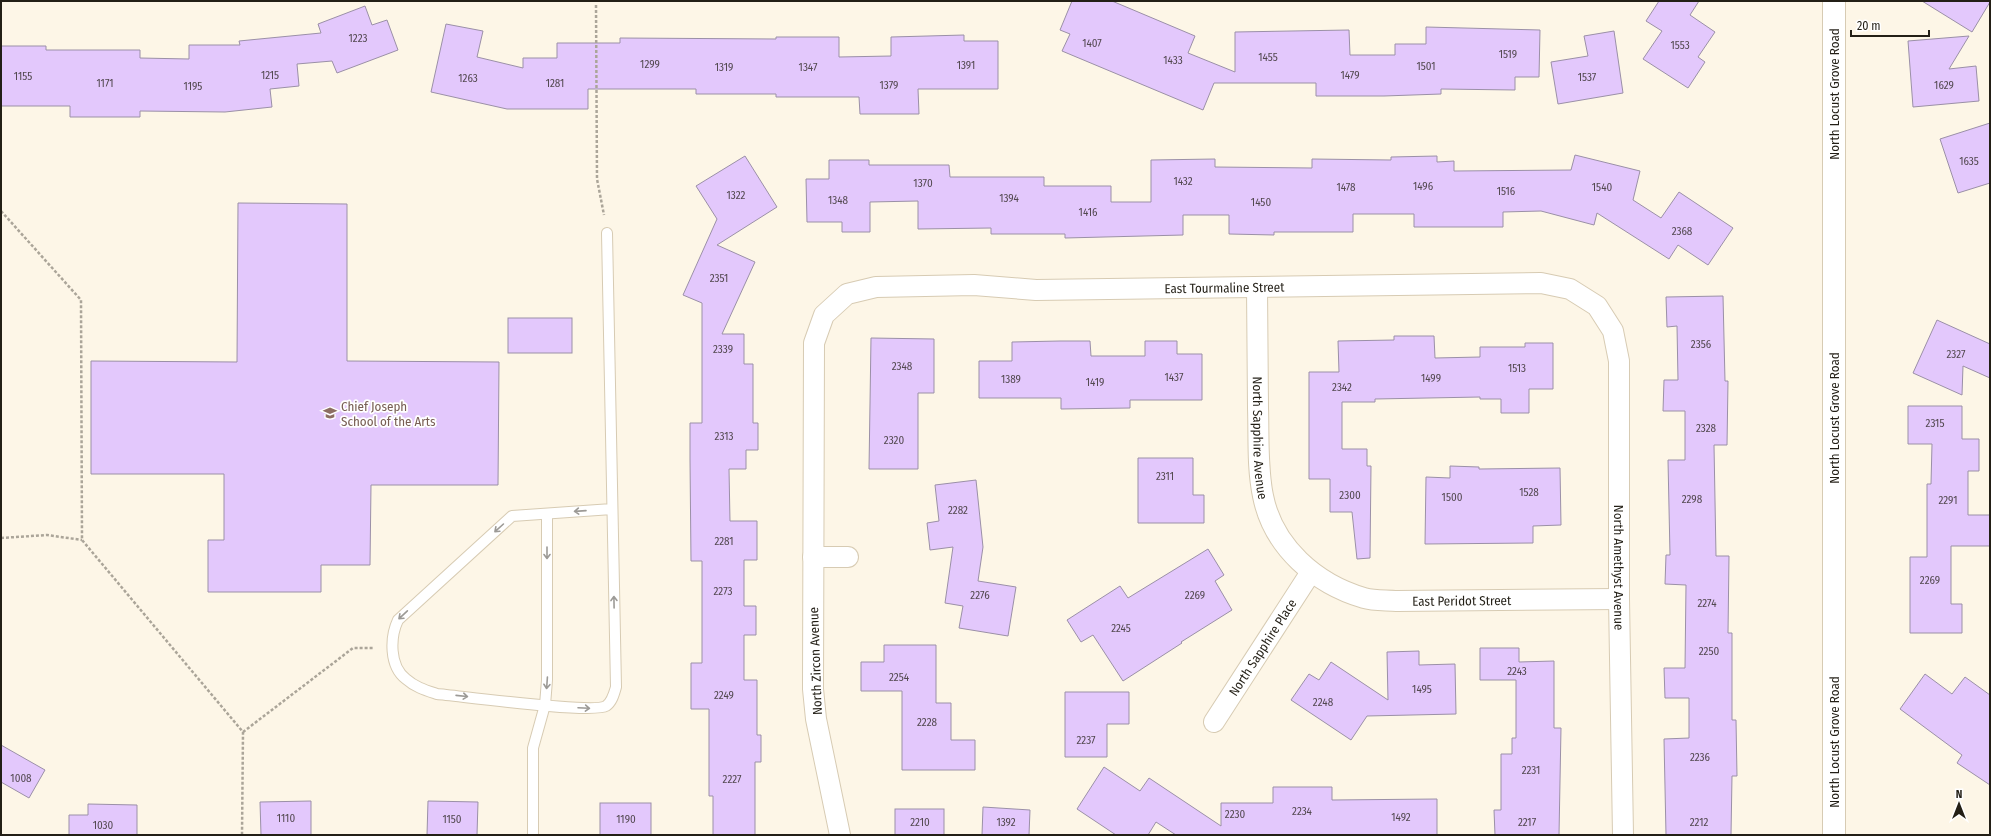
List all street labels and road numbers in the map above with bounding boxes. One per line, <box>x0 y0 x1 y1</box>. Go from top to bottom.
street label: North Locust Grove Road <box>1827 28 1842 160</box>
street label: East Tourmaline Street <box>1164 280 1285 296</box>
street label: North Locust Grove Road <box>1827 352 1842 484</box>
street label: North Sapphire Avenue <box>1250 376 1271 501</box>
street label: North Amethyst Avenue <box>1611 505 1627 631</box>
street label: East Peridot Street <box>1412 593 1512 609</box>
street label: North Sapphire Place <box>1226 596 1300 699</box>
street label: North Zircon Avenue <box>806 607 825 715</box>
street label: North Locust Grove Road <box>1827 676 1842 808</box>

